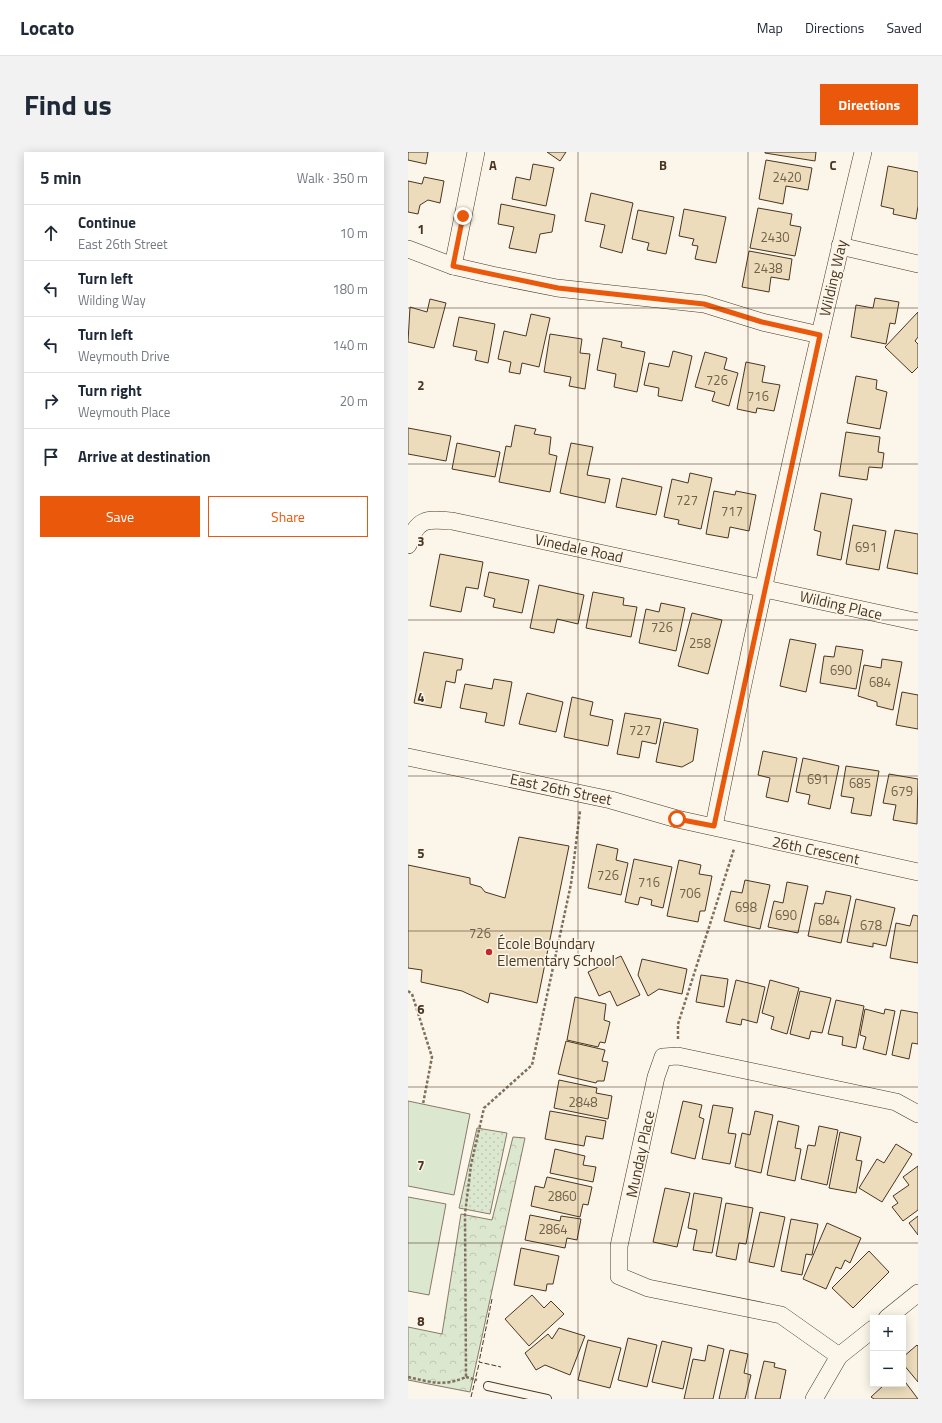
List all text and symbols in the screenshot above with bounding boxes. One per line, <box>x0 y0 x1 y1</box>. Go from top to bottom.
text: Locato <box>20 13 74 42</box>
text: Map <box>757 17 783 38</box>
text: Directions <box>805 17 864 38</box>
text: Saved <box>886 17 922 38</box>
text: Find us <box>24 83 112 126</box>
button: Directions <box>820 84 918 125</box>
text: A <box>489 155 497 175</box>
text: B <box>659 155 667 175</box>
text: C <box>829 155 837 175</box>
text: 5 min <box>40 165 81 191</box>
house number: 2420 <box>772 167 802 187</box>
text: Walk · 350 m <box>297 168 368 188</box>
route end <box>454 207 472 225</box>
text: Continue <box>78 211 136 234</box>
text: 1 <box>417 219 425 239</box>
icon: ahead <box>40 222 62 244</box>
text: 10 m <box>340 223 368 243</box>
house number: 2430 <box>760 227 790 247</box>
text: East 26th Street <box>78 234 168 254</box>
street label: Wilding Way <box>813 237 853 319</box>
house number: 2438 <box>753 258 783 278</box>
text: Turn left <box>78 267 133 290</box>
icon: left <box>40 278 62 300</box>
text: 180 m <box>332 279 368 299</box>
text: Wilding Way <box>78 290 146 310</box>
text: Turn left <box>78 323 133 346</box>
icon: left <box>40 334 62 356</box>
text: 140 m <box>332 335 368 355</box>
text: Weymouth Drive <box>78 346 169 366</box>
house number: 726 <box>706 370 728 390</box>
text: 2 <box>417 375 425 395</box>
text: Turn right <box>78 379 142 402</box>
house number: 716 <box>747 386 769 406</box>
icon: right <box>40 390 62 412</box>
text: 20 m <box>340 391 368 411</box>
text: Weymouth Place <box>78 402 170 422</box>
text: Arrive at destination <box>78 445 211 468</box>
icon: arrive <box>40 446 62 468</box>
house number: 727 <box>676 490 698 510</box>
button: Save <box>40 496 200 537</box>
button: Share <box>208 496 368 537</box>
house number: 717 <box>721 501 743 521</box>
street label: Vinedale Road <box>533 527 625 569</box>
text: 3 <box>417 531 425 551</box>
house number: 691 <box>855 537 877 557</box>
street label: Wilding Place <box>797 584 885 626</box>
house number: 726 <box>651 617 673 637</box>
house number: 258 <box>689 633 711 653</box>
house number: 690 <box>830 660 852 680</box>
house number: 684 <box>869 672 891 692</box>
text: 4 <box>417 687 425 707</box>
house number: 727 <box>629 720 651 740</box>
street label: East 26th Street <box>508 767 615 811</box>
house number: 691 <box>807 769 829 789</box>
house number: 685 <box>849 773 871 793</box>
house number: 679 <box>891 781 913 801</box>
route start <box>668 810 686 828</box>
street label: 26th Crescent <box>770 830 862 871</box>
text: 5 <box>417 843 425 863</box>
house number: 726 <box>597 865 619 885</box>
house number: 716 <box>638 872 660 892</box>
house number: 706 <box>679 883 701 903</box>
house number: 698 <box>735 897 757 917</box>
house number: 690 <box>775 905 797 925</box>
house number: 684 <box>818 910 840 930</box>
house number: 678 <box>860 915 882 935</box>
house number: 726 <box>469 923 491 943</box>
place label: École Boundary Elementary School <box>497 932 615 972</box>
marker: École Boundary Elementary School <box>484 947 494 957</box>
text: 6 <box>417 999 425 1019</box>
house number: 2848 <box>568 1092 598 1112</box>
street label: Munday Place <box>620 1108 660 1200</box>
text: 7 <box>417 1155 425 1175</box>
house number: 2860 <box>547 1186 577 1206</box>
house number: 2864 <box>538 1219 568 1239</box>
text: 8 <box>417 1311 425 1331</box>
map controls <box>870 1315 906 1387</box>
button: + <box>870 1315 906 1351</box>
button: − <box>870 1351 906 1387</box>

